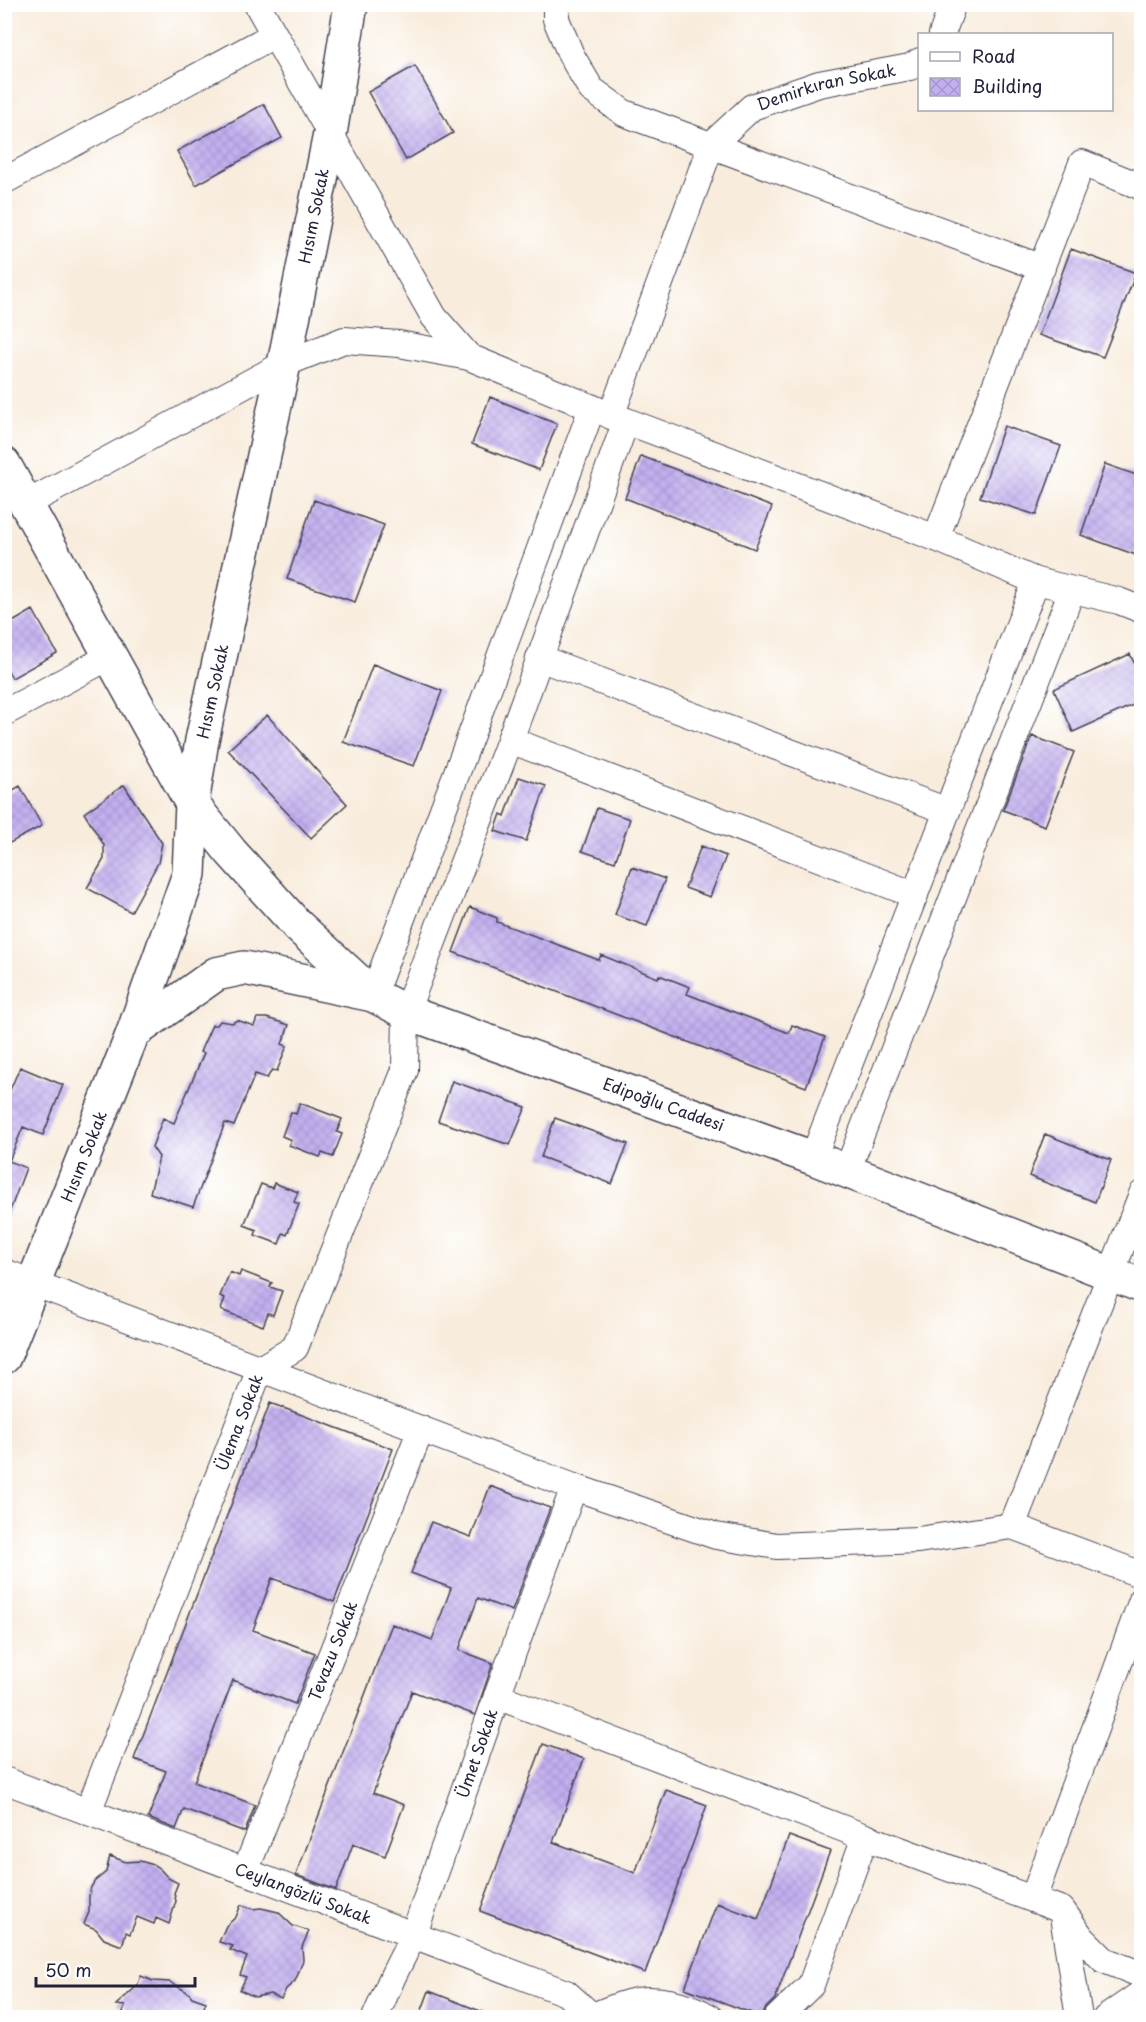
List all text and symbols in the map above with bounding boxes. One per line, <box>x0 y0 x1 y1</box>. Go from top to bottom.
legend <box>918 33 1113 111</box>
text: Road <box>972 42 1016 69</box>
street label: Demirkıran Sokak <box>753 57 897 115</box>
text: Building <box>972 72 1042 99</box>
street label: Hısım Sokak <box>291 166 334 265</box>
street label: Hısım Sokak <box>190 641 234 741</box>
street label: Edipoğlu Caddesi <box>600 1071 728 1136</box>
street label: Hısım Sokak <box>54 1107 112 1205</box>
street label: Ülema Sokak <box>209 1370 268 1474</box>
street label: Tevazu Sokak <box>301 1597 363 1704</box>
street label: Ümet Sokak <box>449 1705 503 1801</box>
street label: Ceylangözlü Sokak <box>232 1856 375 1929</box>
scale bar <box>36 1950 195 1988</box>
text: 50 m <box>45 1956 92 1983</box>

